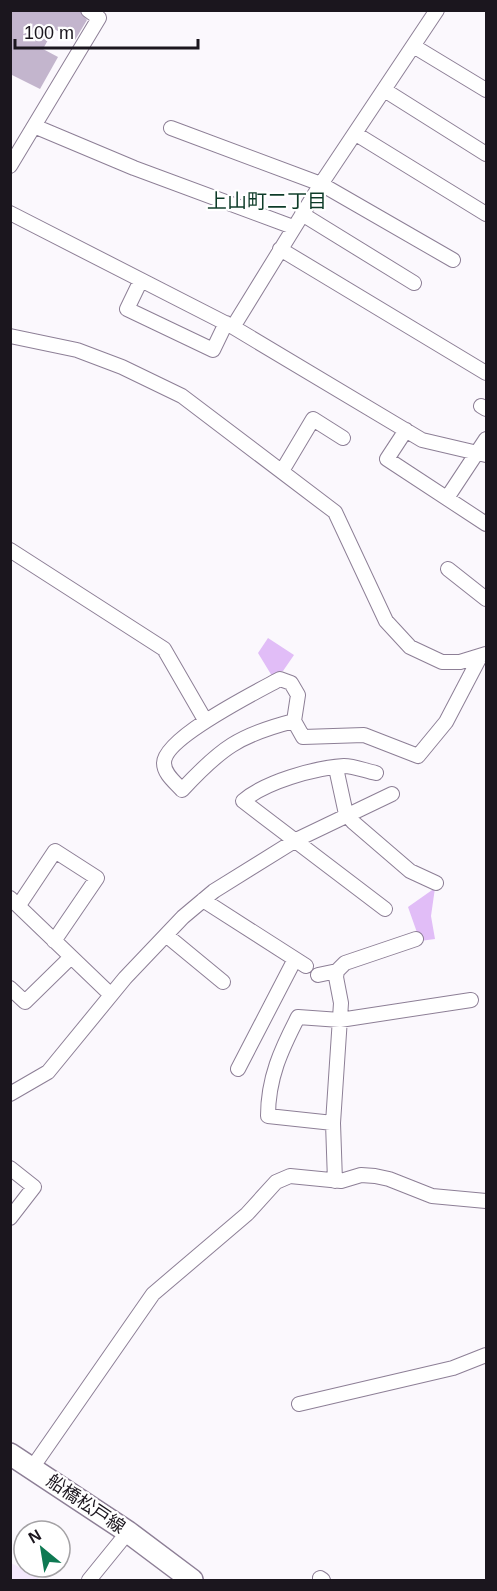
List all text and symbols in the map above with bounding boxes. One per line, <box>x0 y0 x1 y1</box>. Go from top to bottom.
scale bar <box>15 12 198 50</box>
text: 100 m <box>24 23 74 43</box>
district label: 上山町二丁目 <box>207 190 327 212</box>
street label: 船橋松戸線 <box>43 1471 129 1537</box>
north arrow <box>12 1519 72 1579</box>
text: N <box>25 1526 44 1547</box>

